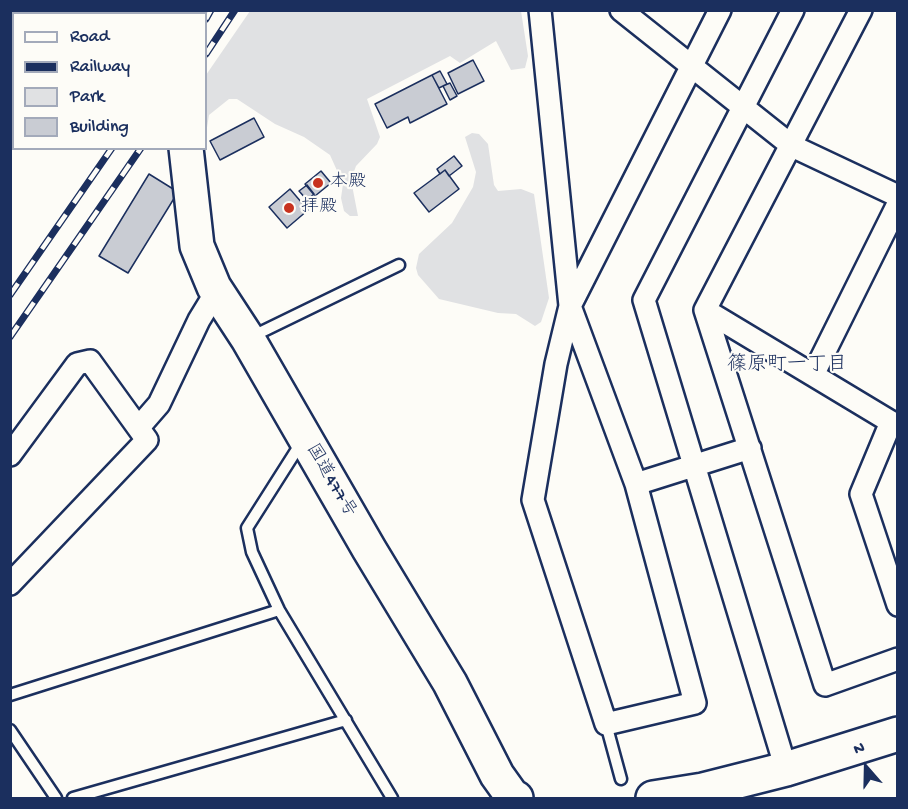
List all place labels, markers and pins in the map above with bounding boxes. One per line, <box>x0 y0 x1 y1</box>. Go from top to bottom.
place label: 本殿 <box>330 172 366 194</box>
marker: 本殿 <box>311 176 325 190</box>
place label: 拝殿 <box>301 197 337 219</box>
marker: 拝殿 <box>282 201 296 215</box>

